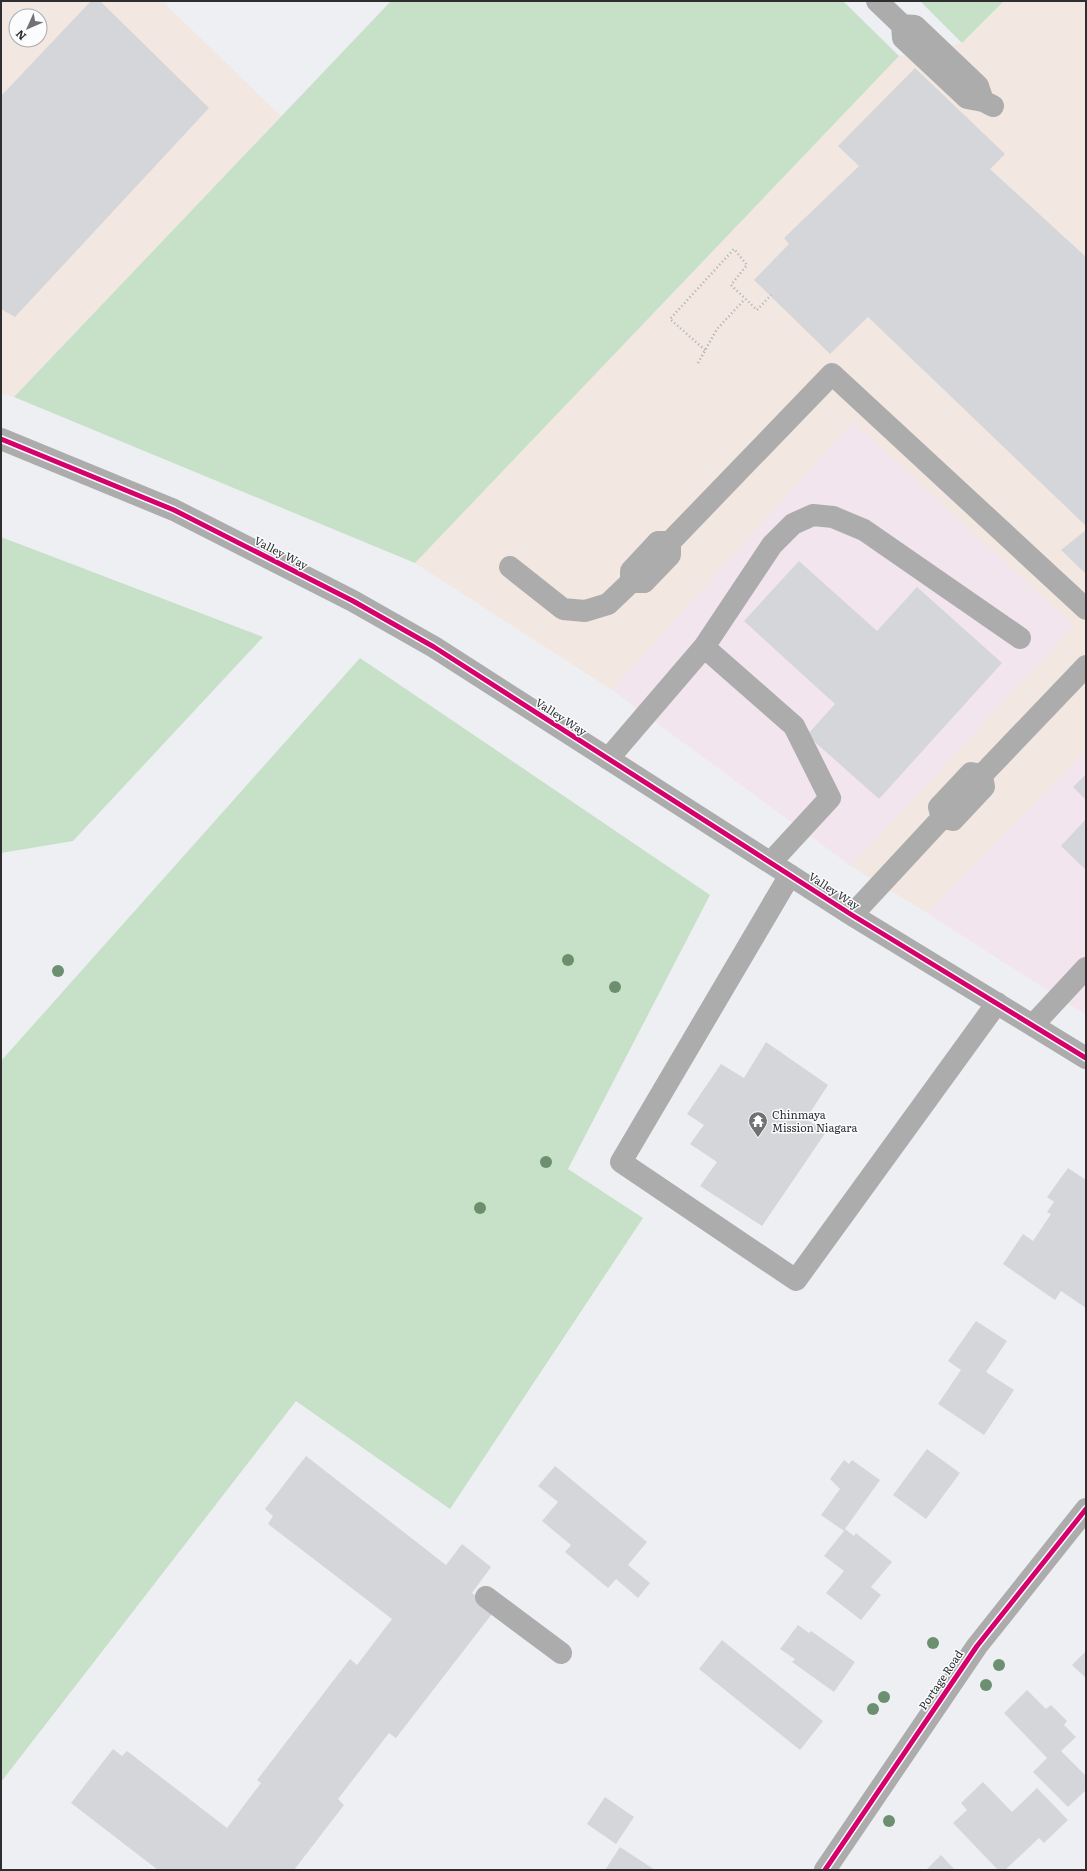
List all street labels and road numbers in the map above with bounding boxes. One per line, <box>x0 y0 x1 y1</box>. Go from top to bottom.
street label: Valley Way <box>252 532 312 573</box>
street label: Valley Way <box>533 694 591 739</box>
street label: Valley Way <box>806 868 864 913</box>
street label: Portage Road <box>914 1646 966 1712</box>

